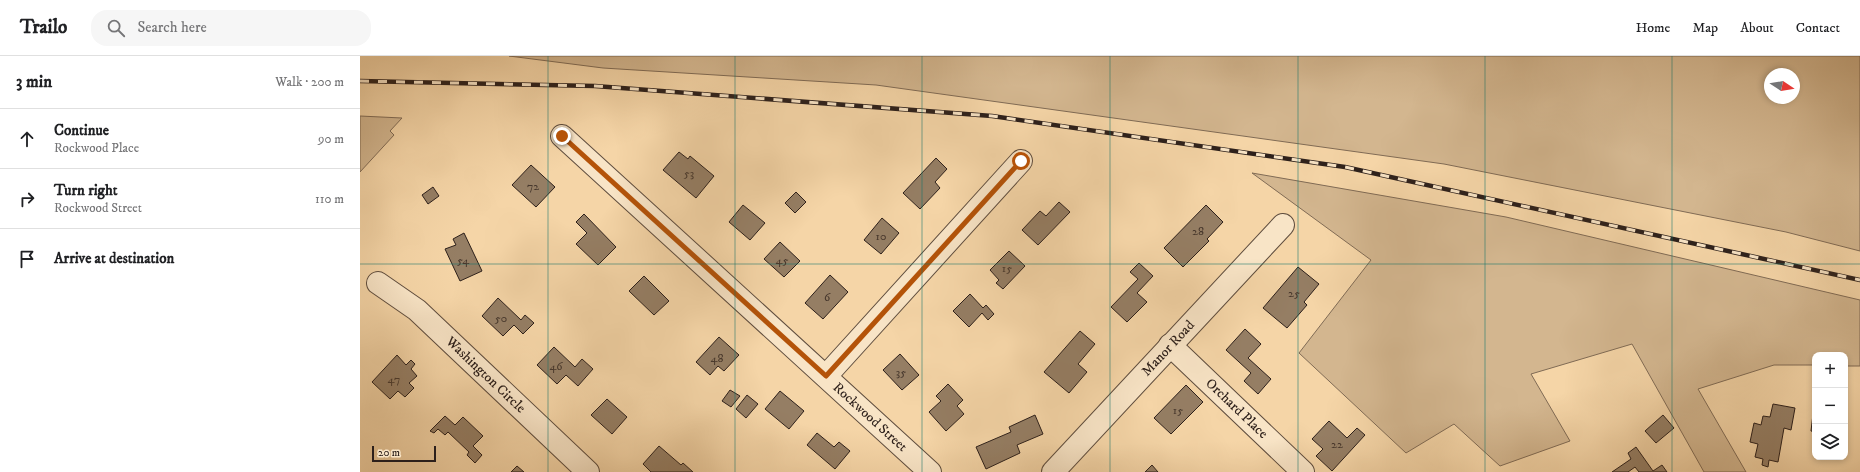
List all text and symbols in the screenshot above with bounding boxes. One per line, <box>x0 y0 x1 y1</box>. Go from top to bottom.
search box <box>91 10 371 46</box>
text: Trailo <box>20 16 67 39</box>
icon: search <box>105 17 127 39</box>
text: Search here <box>137 18 207 37</box>
text: Home <box>1636 19 1670 37</box>
text: Map <box>1692 19 1718 37</box>
text: About <box>1740 19 1774 37</box>
text: Contact <box>1796 19 1840 37</box>
north arrow <box>1764 68 1800 104</box>
text: 3 min <box>16 71 52 93</box>
text: Walk · 200 m <box>275 74 344 90</box>
text: Continue <box>54 121 109 140</box>
route end <box>553 127 571 145</box>
icon: ahead <box>16 128 38 150</box>
text: 90 m <box>318 131 344 147</box>
text: Rockwood Place <box>54 140 139 156</box>
route start <box>1012 152 1030 170</box>
house number: 53 <box>684 166 694 181</box>
house number: 72 <box>527 179 539 194</box>
text: Turn right <box>54 181 117 200</box>
icon: right <box>16 188 38 210</box>
text: 110 m <box>315 191 344 207</box>
text: Rockwood Street <box>54 200 142 216</box>
house number: 28 <box>1192 224 1204 239</box>
house number: 10 <box>876 229 886 244</box>
icon: arrive <box>16 248 38 270</box>
text: Arrive at destination <box>54 249 174 268</box>
house number: 54 <box>457 253 470 268</box>
house number: 45 <box>776 253 788 268</box>
house number: 15 <box>1002 261 1012 276</box>
house number: 25 <box>1288 286 1300 301</box>
house number: 6 <box>824 290 831 305</box>
house number: 50 <box>495 311 507 326</box>
street label: Manor Road <box>1138 317 1199 380</box>
street label: Washington Circle <box>441 332 530 417</box>
house number: 48 <box>711 351 723 366</box>
map controls <box>1812 352 1848 460</box>
button: + <box>1812 352 1848 388</box>
house number: 46 <box>549 359 563 374</box>
house number: 35 <box>896 365 906 380</box>
house number: 47 <box>388 372 400 387</box>
street label: Orchard Place <box>1202 375 1272 443</box>
street label: Rockwood Street <box>829 379 911 456</box>
button: − <box>1812 388 1848 424</box>
house number: 15 <box>1173 403 1183 418</box>
button: layers <box>1812 424 1848 460</box>
house number: 22 <box>1331 437 1343 452</box>
scale bar <box>372 444 436 463</box>
text: 20 m <box>378 446 400 460</box>

